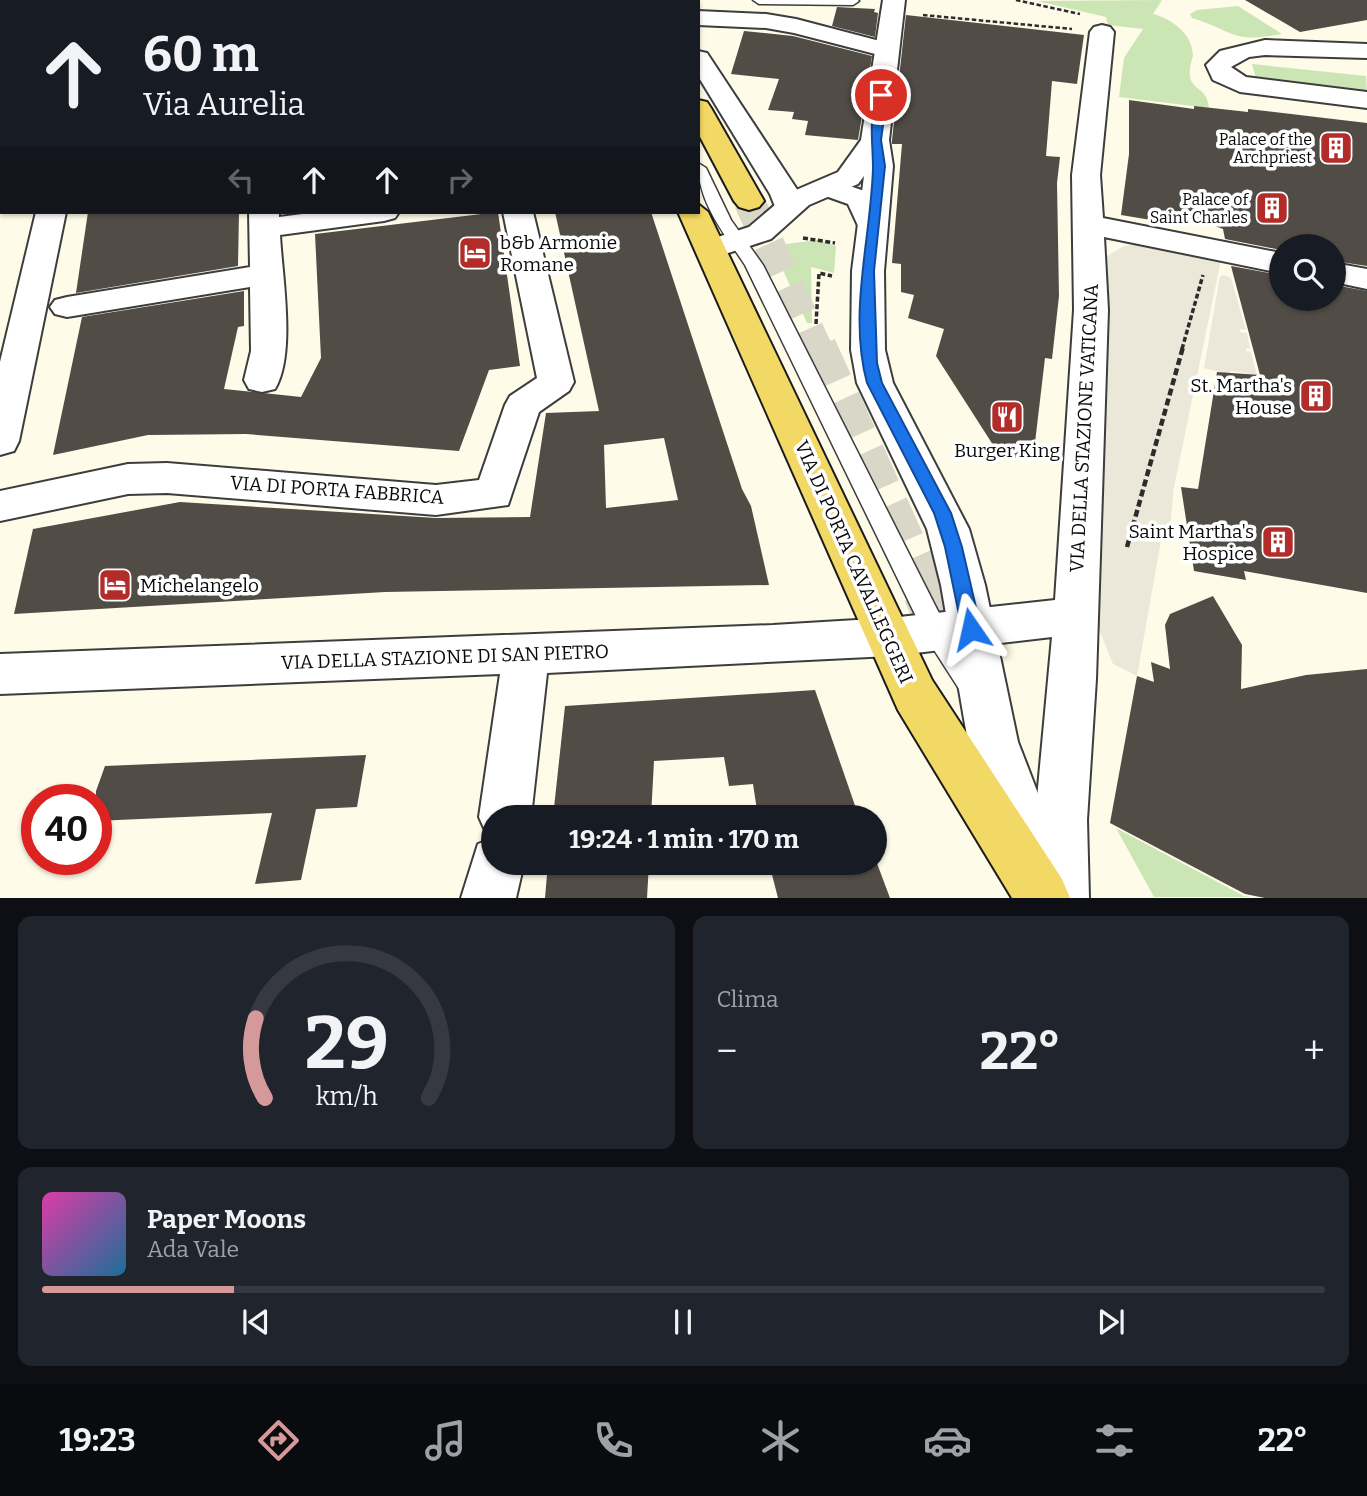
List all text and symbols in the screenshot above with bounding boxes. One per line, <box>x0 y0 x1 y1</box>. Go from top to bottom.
text: 60 m <box>143 25 259 84</box>
icon: ahead <box>28 28 119 119</box>
pin <box>851 65 911 125</box>
icon: arrive <box>862 76 900 114</box>
text: Via Aurelia <box>143 85 305 123</box>
building icon: Palace of the Archpriest <box>1317 129 1355 167</box>
place label: Palace of the Archpriest <box>1219 130 1312 167</box>
icon: left <box>222 161 260 199</box>
icon: ahead <box>295 161 333 199</box>
icon: ahead <box>368 161 406 199</box>
icon: right <box>441 161 479 199</box>
building icon: Palace of Saint Charles <box>1253 189 1291 227</box>
place label: Palace of Saint Charles <box>1150 190 1249 227</box>
place label: b&b Armonie Romane <box>500 231 617 276</box>
hotel icon: b&b Armonie Romane <box>456 234 494 272</box>
map controls <box>1269 234 1346 311</box>
button: search <box>1269 234 1346 311</box>
street label: VIA DELLA STAZIONE VATICANA <box>1065 282 1103 573</box>
place label: St. Martha's House <box>1190 374 1292 419</box>
building icon: St. Martha's House <box>1297 377 1335 415</box>
restaurant icon: Burger King <box>988 398 1026 436</box>
street label: VIA DI PORTA CAVALLEGGERI <box>790 437 918 687</box>
place label: Burger King <box>954 439 1060 462</box>
street label: VIA DI PORTA FABBRICA <box>229 471 445 509</box>
place label: Saint Martha's Hospice <box>1128 520 1254 565</box>
building icon: Saint Martha's Hospice <box>1259 523 1297 561</box>
hotel icon: Michelangelo <box>96 566 134 604</box>
place label: Michelangelo <box>140 574 259 597</box>
position arrow <box>934 592 1008 666</box>
street label: VIA DELLA STAZIONE DI SAN PIETRO <box>281 640 609 674</box>
speed limit sign: 40 <box>21 784 112 875</box>
text: 19:24 · 1 min · 170 m <box>569 824 799 855</box>
text: Clima <box>717 985 779 1013</box>
text: 29 <box>304 1001 388 1088</box>
text: 22° <box>980 1020 1061 1083</box>
text: − <box>717 1028 737 1074</box>
text: + <box>1303 1028 1325 1074</box>
text: km/h <box>315 1082 378 1112</box>
text: Paper Moons <box>147 1204 306 1235</box>
text: Ada Vale <box>147 1235 239 1263</box>
icon: previous <box>237 1303 275 1341</box>
icon: pause <box>664 1303 702 1341</box>
icon: next <box>1092 1303 1130 1341</box>
icon: directions <box>254 1416 303 1465</box>
icon: music <box>421 1416 470 1465</box>
icon: phone <box>589 1416 638 1465</box>
icon: climate <box>756 1416 805 1465</box>
icon: car <box>923 1416 972 1465</box>
icon: filters <box>1090 1416 1139 1465</box>
text: 19:23 <box>59 1421 136 1459</box>
text: 22° <box>1258 1421 1308 1459</box>

